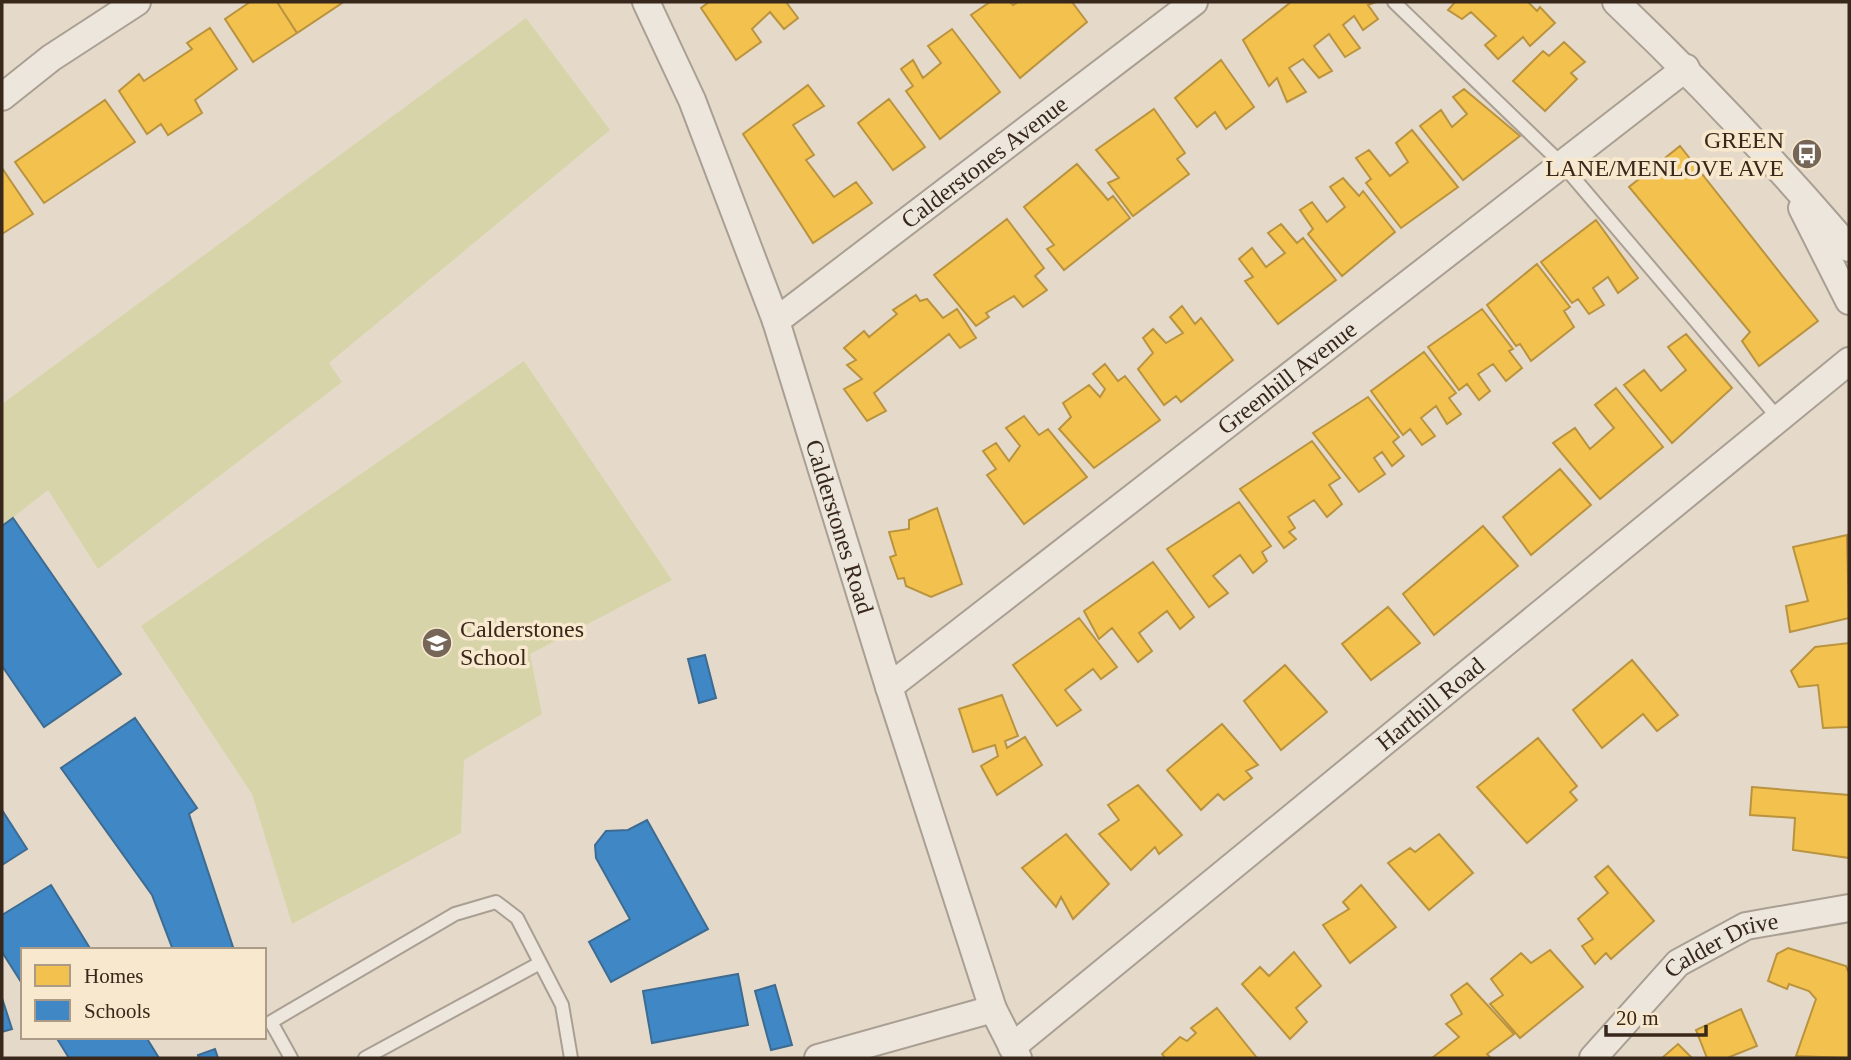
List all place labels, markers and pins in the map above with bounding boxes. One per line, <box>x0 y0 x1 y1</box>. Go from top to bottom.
place label: GREEN LANE/MENLOVE AVE <box>1545 127 1784 181</box>
bus stop icon: GREEN LANE/MENLOVE AVE <box>1790 137 1824 171</box>
place label: Calderstones School <box>460 616 584 670</box>
school or university icon: Calderstones School <box>420 626 454 660</box>

